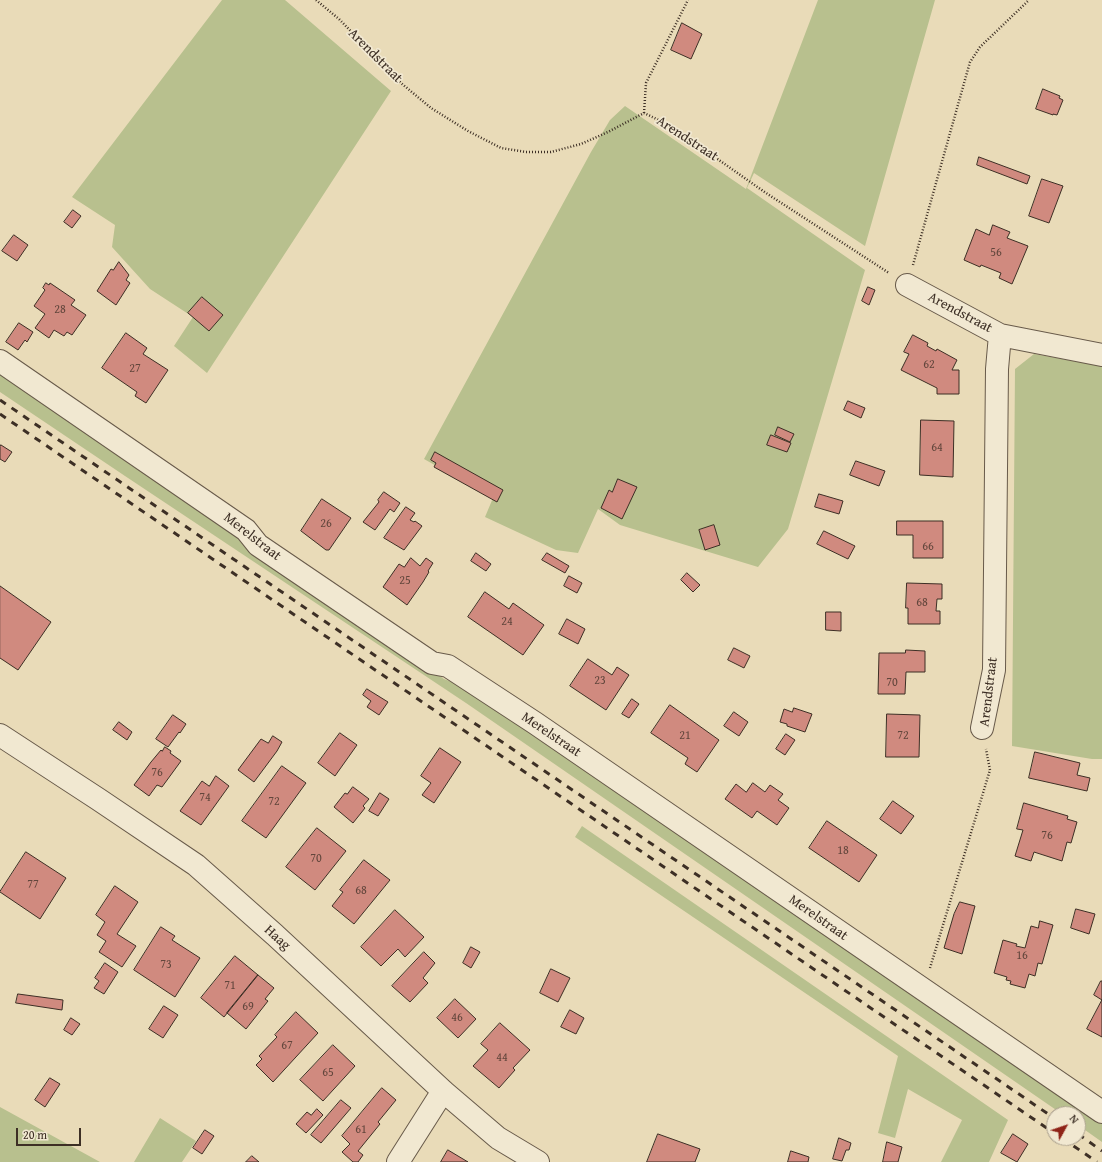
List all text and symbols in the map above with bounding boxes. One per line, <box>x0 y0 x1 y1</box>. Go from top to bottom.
street label: Arendstraat <box>344 25 406 87</box>
street label: Arendstraat <box>653 113 721 165</box>
house number: 56 <box>990 246 1002 260</box>
street label: Arendstraat <box>925 289 995 337</box>
house number: 28 <box>54 303 66 317</box>
house number: 62 <box>923 358 935 372</box>
house number: 27 <box>129 362 141 376</box>
house number: 64 <box>931 441 943 455</box>
street label: Merelstraat <box>220 509 284 565</box>
house number: 26 <box>320 517 332 531</box>
house number: 66 <box>922 540 934 554</box>
house number: 25 <box>399 574 411 588</box>
house number: 68 <box>916 596 928 610</box>
house number: 24 <box>501 615 513 629</box>
street label: Arendstraat <box>976 656 1002 728</box>
house number: 23 <box>594 674 606 688</box>
house number: 70 <box>886 676 898 690</box>
street label: Merelstraat <box>518 709 584 761</box>
house number: 21 <box>679 729 691 743</box>
house number: 72 <box>897 729 909 743</box>
house number: 76 <box>151 766 163 780</box>
house number: 74 <box>199 791 211 805</box>
house number: 72 <box>268 795 280 809</box>
house number: 76 <box>1041 829 1053 843</box>
house number: 18 <box>837 844 849 858</box>
house number: 70 <box>310 852 322 866</box>
house number: 77 <box>27 878 39 892</box>
house number: 68 <box>355 884 367 898</box>
street label: Merelstraat <box>785 891 851 945</box>
street label: Haag <box>260 922 294 954</box>
house number: 16 <box>1016 949 1028 963</box>
house number: 73 <box>160 958 172 972</box>
house number: 71 <box>224 979 236 993</box>
house number: 69 <box>242 1000 254 1014</box>
house number: 46 <box>451 1011 463 1025</box>
house number: 67 <box>281 1039 293 1053</box>
house number: 44 <box>496 1051 508 1065</box>
house number: 65 <box>322 1066 334 1080</box>
north arrow <box>1046 1106 1086 1146</box>
text: N <box>1066 1111 1083 1127</box>
scale bar <box>18 1120 83 1146</box>
house number: 61 <box>355 1123 367 1137</box>
text: 20 m <box>23 1126 47 1143</box>

